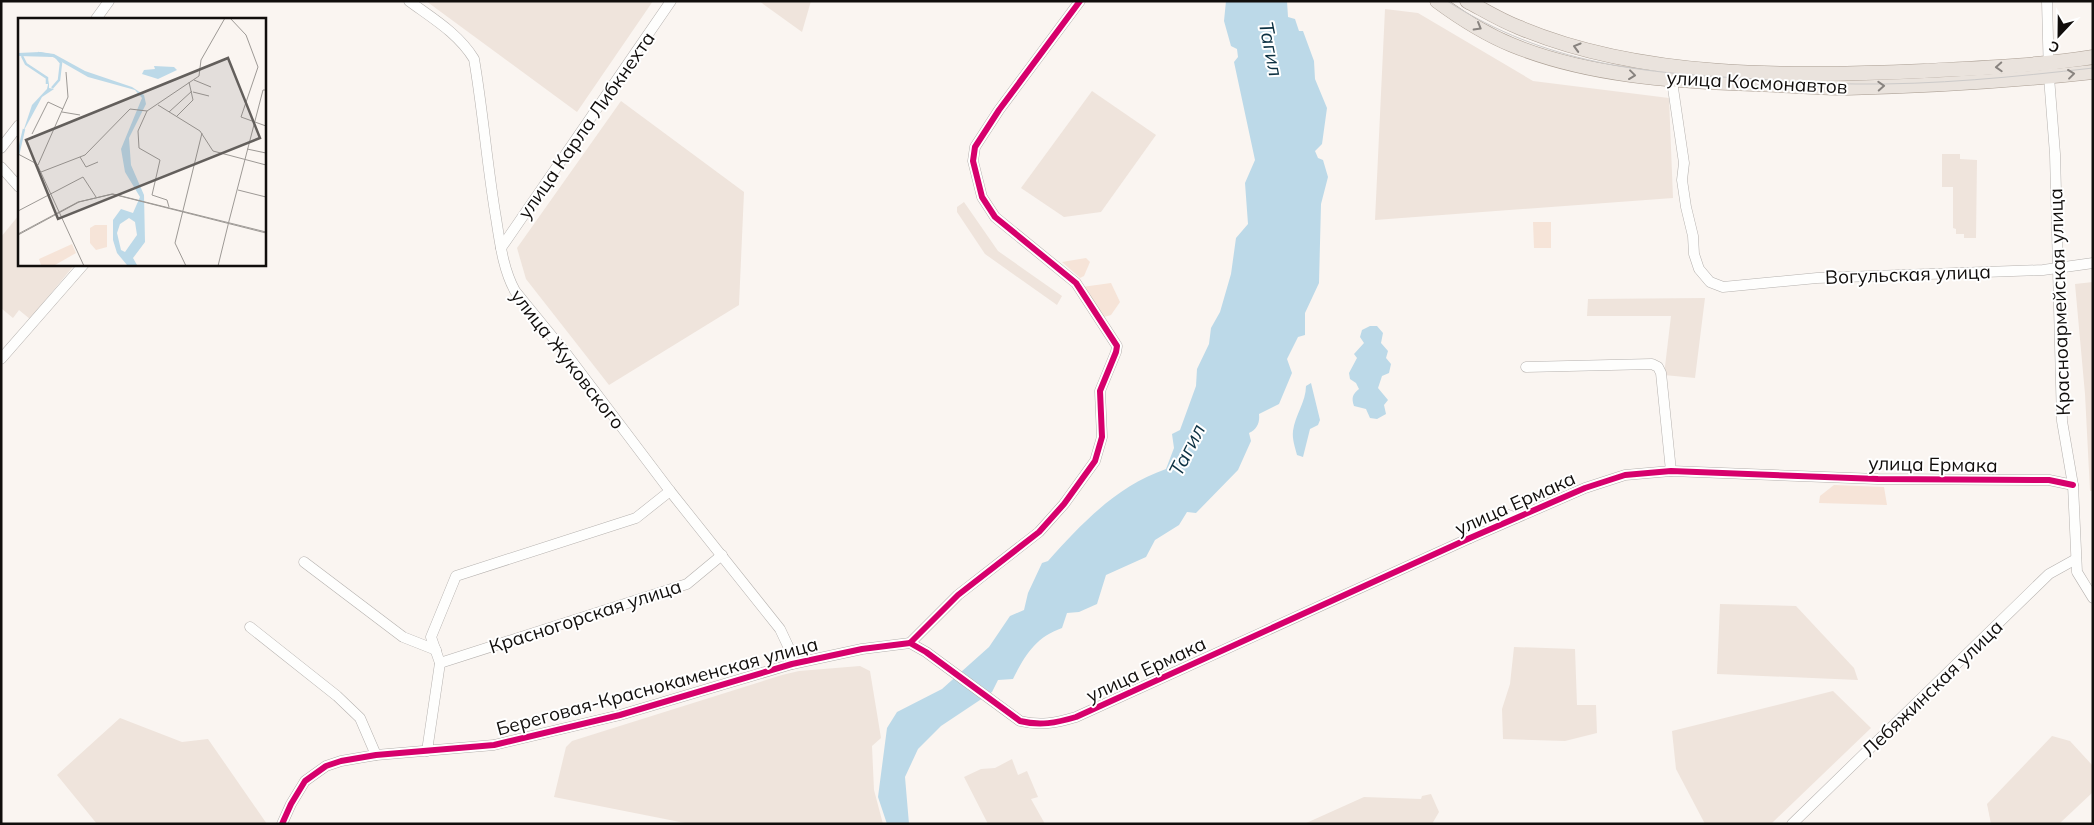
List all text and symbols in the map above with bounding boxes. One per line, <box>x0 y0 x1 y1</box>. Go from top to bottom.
north arrow <box>2034 10 2084 60</box>
inset map <box>18 18 265 265</box>
water label: Тагил <box>1254 19 1289 78</box>
one-way arrow <box>1472 21 1481 31</box>
street label: улица Карла Либкнехта <box>512 27 660 223</box>
text: С <box>2046 37 2062 57</box>
one-way arrow <box>1573 42 1582 52</box>
one-way arrow <box>1995 61 2003 72</box>
street label: улица Космонавтов <box>1666 65 1848 99</box>
one-way arrow <box>1628 69 1636 80</box>
one-way arrow <box>2067 69 2075 80</box>
one-way arrow <box>1878 81 1886 91</box>
street label: Красноармейская улица <box>2043 188 2075 416</box>
street label: Вогульская улица <box>1825 259 1991 289</box>
street label: улица Жуковского <box>506 284 630 434</box>
water label: Тагил <box>1163 419 1210 480</box>
street label: улица Ермака <box>1868 451 1998 477</box>
street label: улица Ермака <box>1451 466 1579 540</box>
street label: Красногорская улица <box>486 574 684 658</box>
street label: Лебяжинская улица <box>1857 615 2007 761</box>
street label: Береговая-Краснокаменская улица <box>494 631 820 741</box>
street label: улица Ермака <box>1082 631 1210 707</box>

